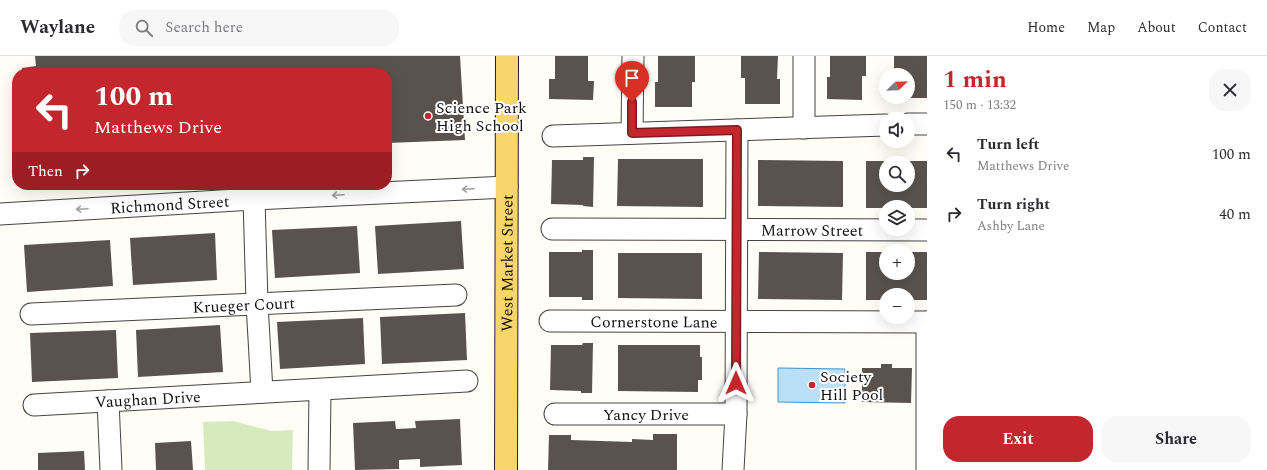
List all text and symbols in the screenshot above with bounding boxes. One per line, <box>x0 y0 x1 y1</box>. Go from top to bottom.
search box <box>119 10 399 46</box>
text: Waylane <box>20 13 95 42</box>
text: Search here <box>165 16 243 39</box>
icon: search <box>133 17 155 39</box>
text: Home <box>1027 17 1065 38</box>
text: Map <box>1087 17 1115 38</box>
text: About <box>1137 17 1176 38</box>
text: Contact <box>1198 17 1247 38</box>
pin <box>615 61 649 102</box>
text: 1 min <box>943 62 1007 98</box>
icon: arrive <box>621 67 643 89</box>
north arrow <box>879 68 915 104</box>
map controls <box>879 68 915 324</box>
button: close <box>1209 69 1251 111</box>
text: 100 m <box>94 75 173 118</box>
icon: left <box>28 84 80 136</box>
text: 150 m · 13:32 <box>943 95 1016 115</box>
place label: Science Park High School <box>436 96 527 138</box>
marker: Science Park High School <box>423 111 433 121</box>
button: sound <box>879 112 915 148</box>
text: Matthews Drive <box>94 114 222 141</box>
text: Turn left <box>977 133 1039 156</box>
icon: left <box>943 143 965 165</box>
text: 100 m <box>1212 143 1251 166</box>
button: search <box>879 156 915 192</box>
text: Matthews Drive <box>977 156 1069 176</box>
text: Then <box>28 160 63 183</box>
icon: right <box>71 160 93 182</box>
one-way arrow <box>462 185 475 192</box>
street label: Richmond Street <box>110 189 230 220</box>
one-way arrow <box>332 191 345 199</box>
text: Turn right <box>977 193 1050 216</box>
street label: West Market Street <box>495 194 520 332</box>
button: layers <box>879 200 915 236</box>
icon: right <box>943 203 965 225</box>
text: 40 m <box>1219 203 1251 226</box>
one-way arrow <box>76 206 89 213</box>
text: Ashby Lane <box>977 216 1045 236</box>
street label: Marrow Street <box>761 219 864 243</box>
button: + <box>879 244 915 280</box>
button: − <box>879 288 915 324</box>
street label: Krueger Court <box>192 291 296 320</box>
street label: Cornerstone Lane <box>590 310 718 334</box>
position arrow <box>715 362 757 404</box>
place label: Society Hill Pool <box>820 365 883 407</box>
marker: Society Hill Pool <box>807 380 817 390</box>
street label: Vaughan Drive <box>94 385 201 415</box>
street label: Yancy Drive <box>603 403 689 427</box>
button: Exit <box>943 416 1093 462</box>
button: Share <box>1101 416 1251 462</box>

